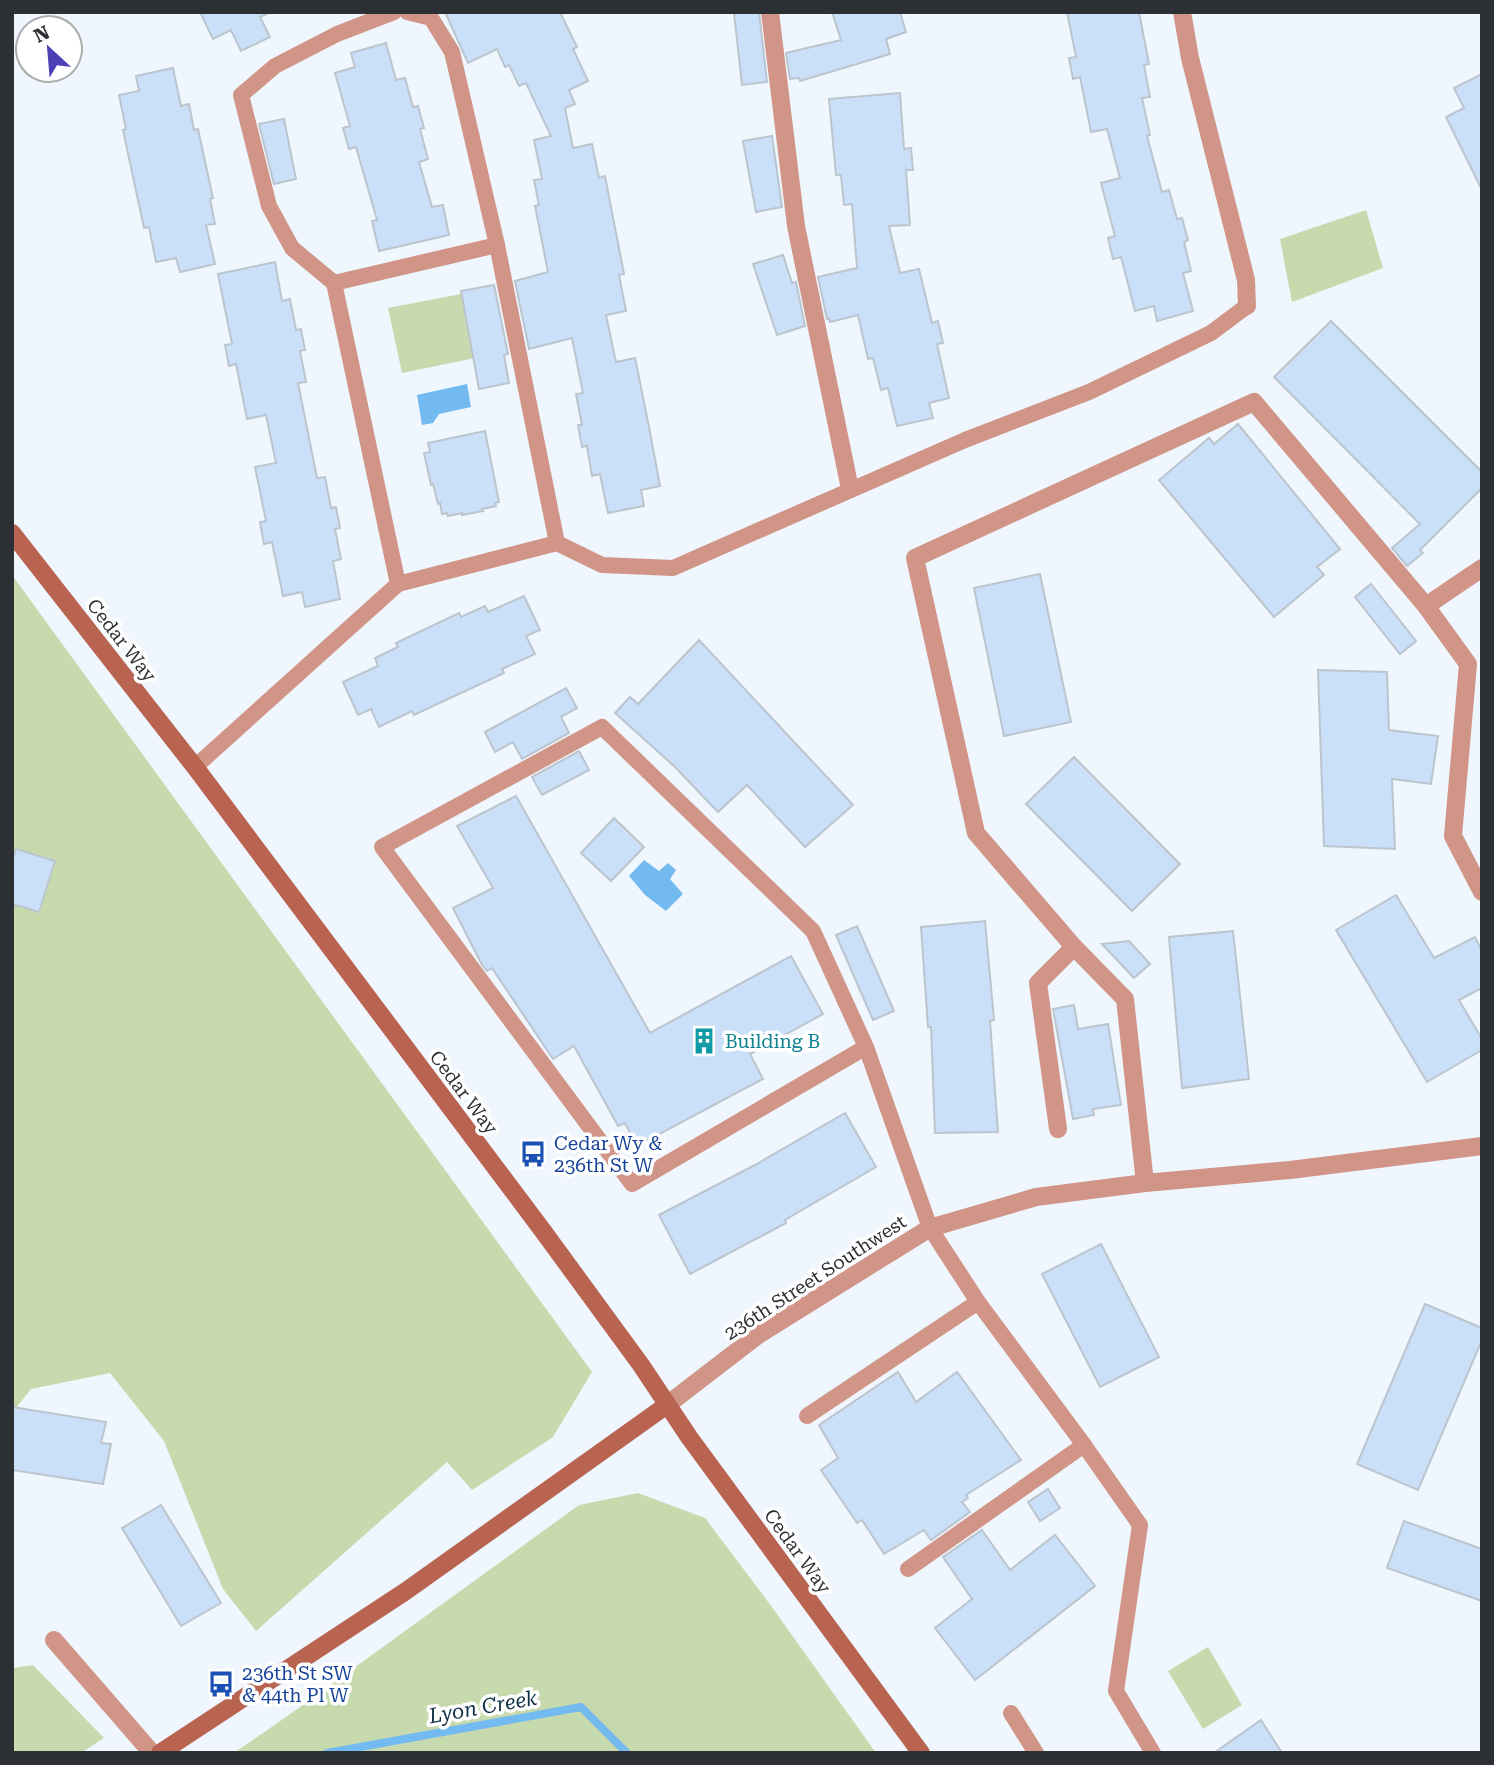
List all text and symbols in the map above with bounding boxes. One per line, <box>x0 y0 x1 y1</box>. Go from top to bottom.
north arrow <box>14 14 84 84</box>
text: N <box>30 20 54 48</box>
street label: Cedar Way <box>82 594 162 687</box>
building icon: Building B <box>689 1026 719 1056</box>
place label: Building B <box>725 1030 820 1053</box>
street label: Cedar Way <box>425 1046 503 1139</box>
place label: Cedar Wy & 236th St W <box>554 1132 662 1177</box>
bus stop icon: Cedar Wy & 236th St W <box>518 1139 548 1169</box>
street label: 236th Street Southwest <box>720 1210 910 1345</box>
street label: Cedar Way <box>759 1505 836 1599</box>
place label: 236th St SW & 44th Pl W <box>242 1662 353 1707</box>
bus stop icon: 236th St SW & 44th Pl W <box>206 1669 236 1699</box>
water label: Lyon Creek <box>426 1686 540 1728</box>

